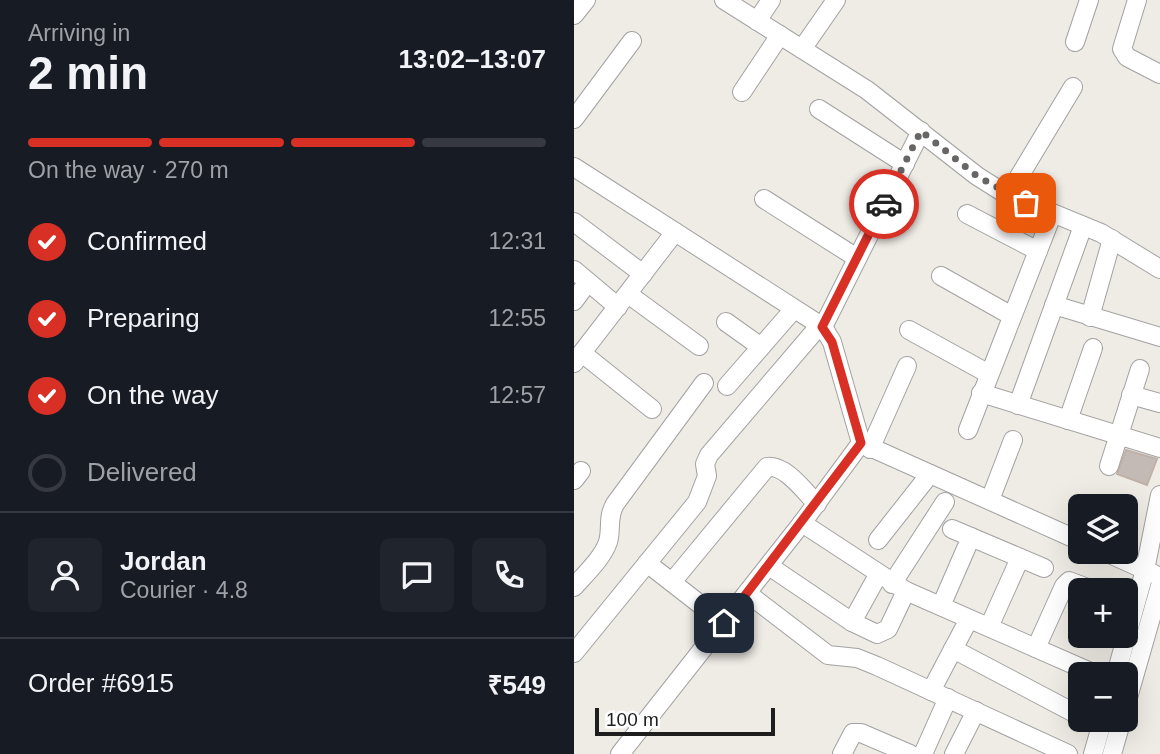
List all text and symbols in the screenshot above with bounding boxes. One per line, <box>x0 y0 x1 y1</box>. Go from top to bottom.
text: Arriving in <box>28 20 130 46</box>
text: 13:02–13:07 <box>399 44 546 74</box>
text: 2 min <box>28 47 148 99</box>
text: On the way · 270 m <box>28 157 229 183</box>
courier <box>849 169 919 239</box>
pin <box>996 173 1056 233</box>
icon: bag <box>1007 184 1045 222</box>
icon: car <box>865 185 903 223</box>
icon: check <box>28 223 66 261</box>
text: Confirmed <box>87 226 207 256</box>
text: 12:31 <box>488 228 546 254</box>
icon: check <box>28 300 66 338</box>
text: Preparing <box>87 303 200 333</box>
text: 12:55 <box>488 305 546 331</box>
icon: check <box>28 377 66 415</box>
text: On the way <box>87 380 219 410</box>
text: 12:57 <box>488 382 546 408</box>
text: Delivered <box>87 457 197 487</box>
map controls <box>1068 494 1138 732</box>
button: layers <box>1068 494 1138 564</box>
button: person <box>28 538 102 612</box>
button: chat <box>380 538 454 612</box>
button: phone <box>472 538 546 612</box>
text: Jordan <box>120 546 207 576</box>
text: Courier · 4.8 <box>120 577 248 603</box>
button: + <box>1068 578 1138 648</box>
pin <box>694 593 754 653</box>
icon: home <box>705 604 743 642</box>
button: − <box>1068 662 1138 732</box>
text: Order #6915 <box>28 668 174 698</box>
text: ₹549 <box>488 670 546 700</box>
scale bar <box>595 705 775 737</box>
text: 100 m <box>606 709 659 730</box>

